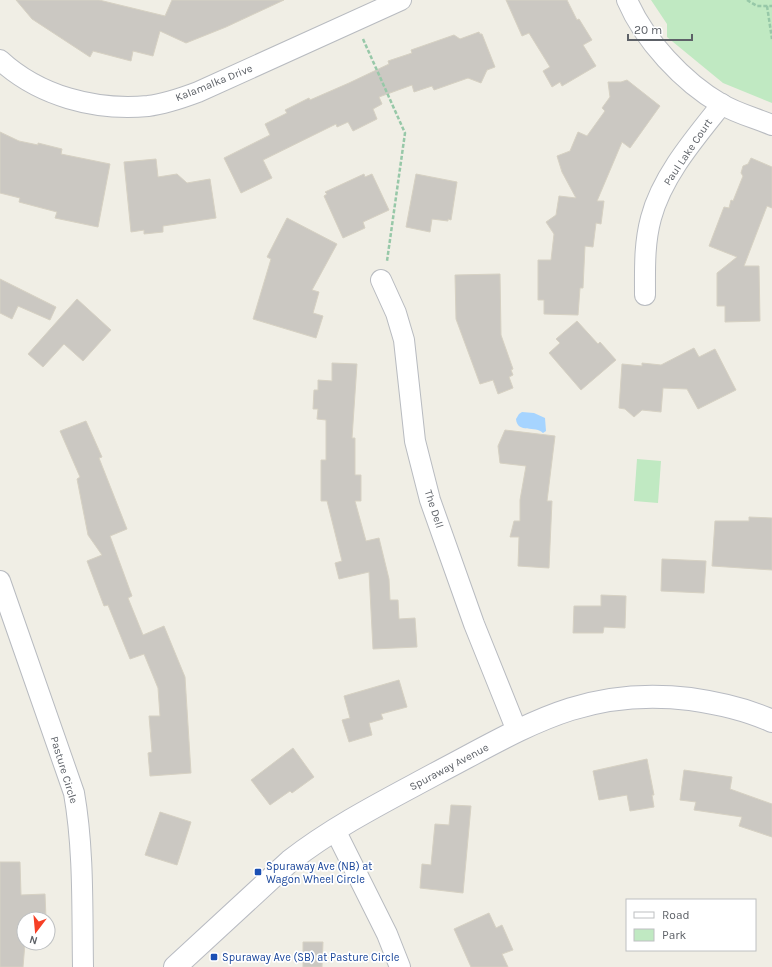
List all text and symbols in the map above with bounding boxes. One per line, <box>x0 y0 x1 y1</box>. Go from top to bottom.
scale bar <box>628 16 692 42</box>
text: 20 m <box>634 23 662 37</box>
street label: Kalamalka Drive <box>174 62 255 104</box>
street label: Paul Lake Court <box>661 116 715 188</box>
street label: The Dell <box>422 488 446 530</box>
street label: Pasture Circle <box>48 735 80 805</box>
street label: Spuraway Avenue <box>407 741 491 793</box>
place label: Spuraway Ave (NB) at Wagon Wheel Circle <box>266 860 372 886</box>
marker: Spuraway Ave (NB) at Wagon Wheel Circle <box>253 867 263 877</box>
legend <box>626 899 756 951</box>
text: Road <box>662 908 690 922</box>
north arrow <box>16 911 56 951</box>
text: Park <box>662 928 687 942</box>
text: N <box>28 933 39 947</box>
place label: Spuraway Ave (SB) at Pasture Circle <box>222 951 400 964</box>
marker: Spuraway Ave (SB) at Pasture Circle <box>209 952 219 962</box>

